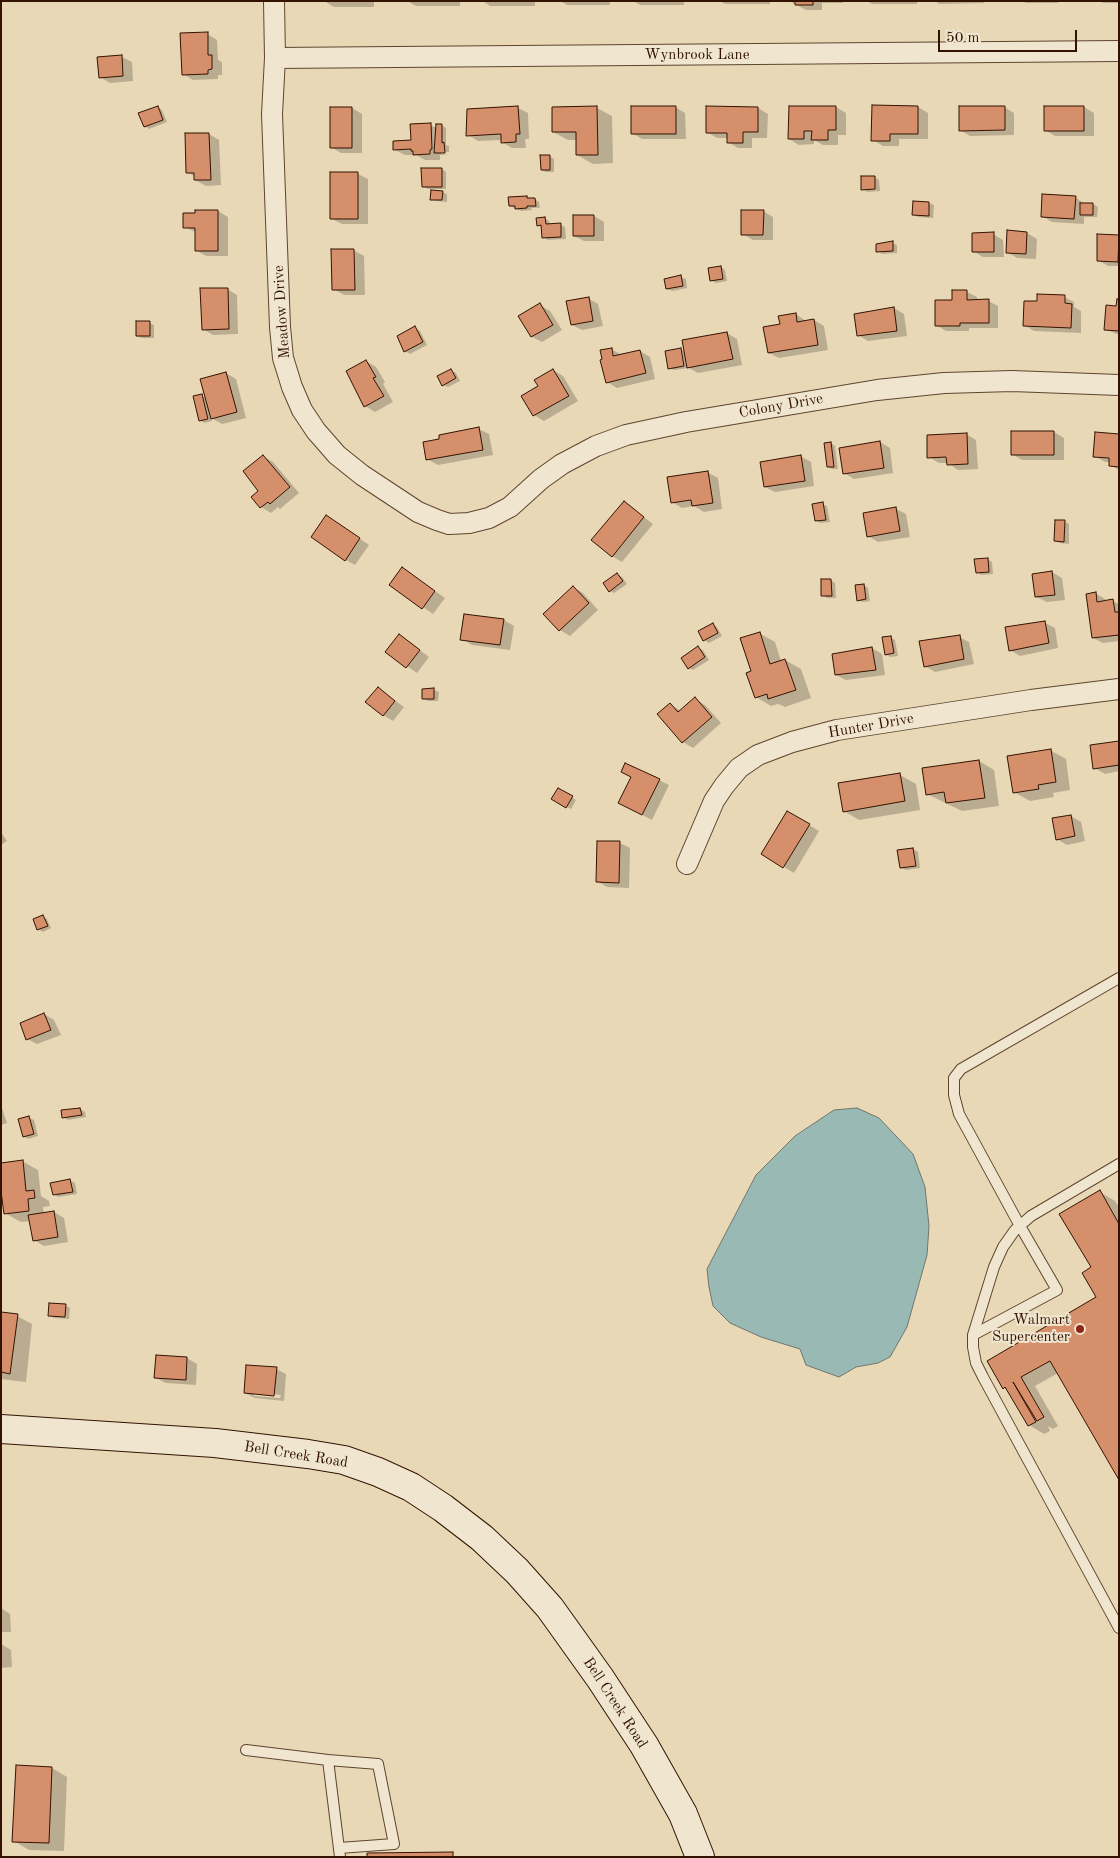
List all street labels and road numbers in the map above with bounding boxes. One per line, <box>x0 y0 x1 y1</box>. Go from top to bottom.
street label: Wynbrook Lane <box>644 46 750 64</box>
street label: Meadow Drive <box>270 265 294 359</box>
street label: Colony Drive <box>737 390 825 422</box>
street label: Hunter Drive <box>827 710 915 742</box>
street label: Bell Creek Road <box>243 1438 349 1472</box>
street label: Bell Creek Road <box>579 1654 651 1752</box>

